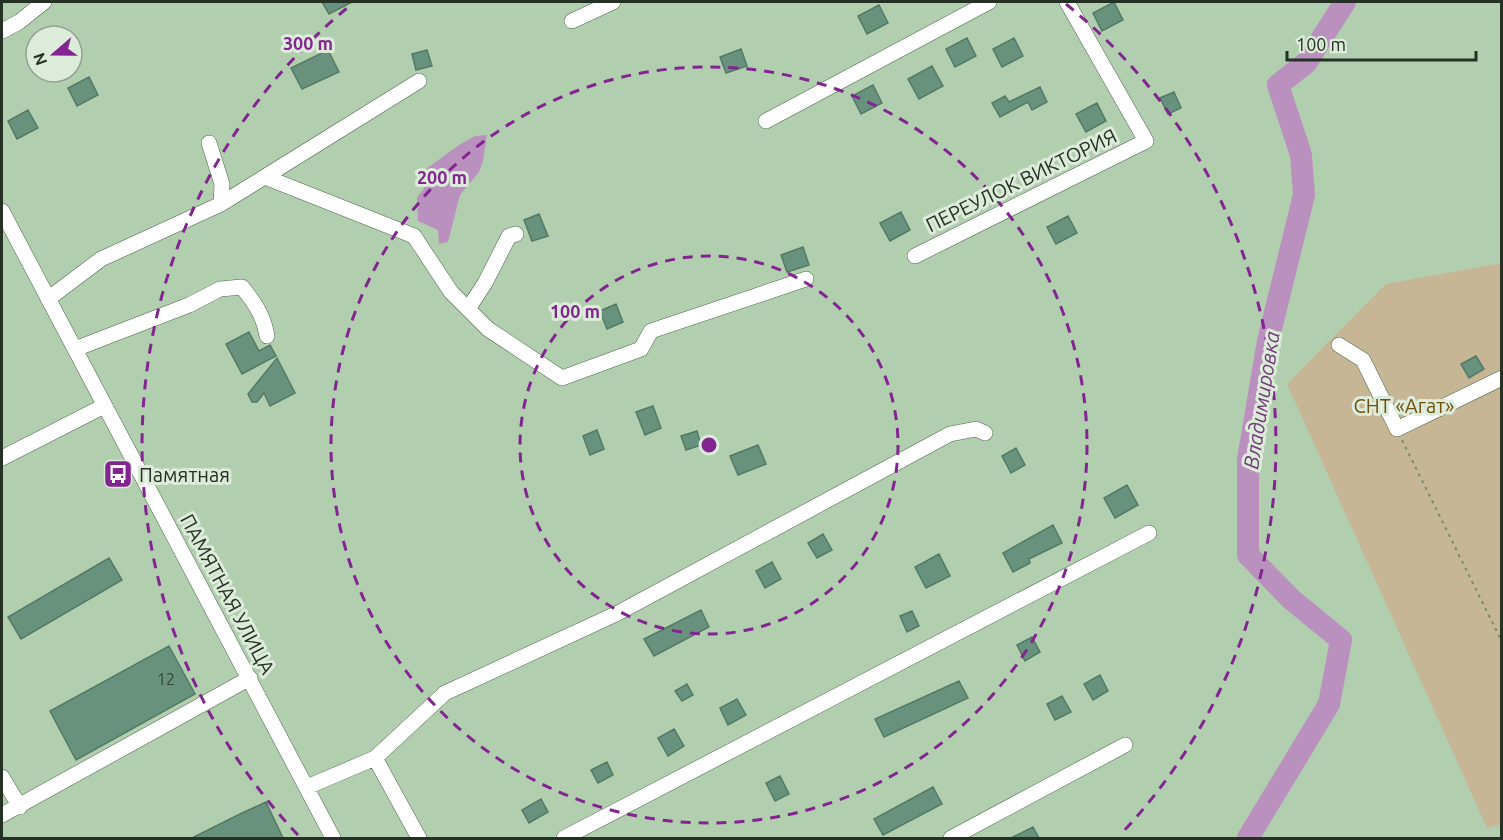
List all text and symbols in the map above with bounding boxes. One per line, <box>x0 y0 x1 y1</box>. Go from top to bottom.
north arrow <box>24 24 84 84</box>
scale bar <box>1287 24 1476 62</box>
text: 300 m <box>283 33 333 53</box>
text: 100 m <box>1296 34 1346 54</box>
text: N <box>29 50 50 68</box>
street label: ПЕРЕУЛОК ВИКТОРИЯ <box>922 124 1120 236</box>
text: 200 m <box>417 167 467 187</box>
text: 100 m <box>550 301 600 321</box>
water label: Владимировка <box>1238 329 1284 471</box>
park label: СНТ «Агат» <box>1354 394 1454 417</box>
centre of rings <box>699 435 719 455</box>
bus stop icon: Памятная <box>102 458 134 490</box>
place label: Памятная <box>139 463 230 486</box>
street label: ПАМЯТНАЯ УЛИЦА <box>176 510 280 678</box>
house number: 12 <box>157 670 175 688</box>

